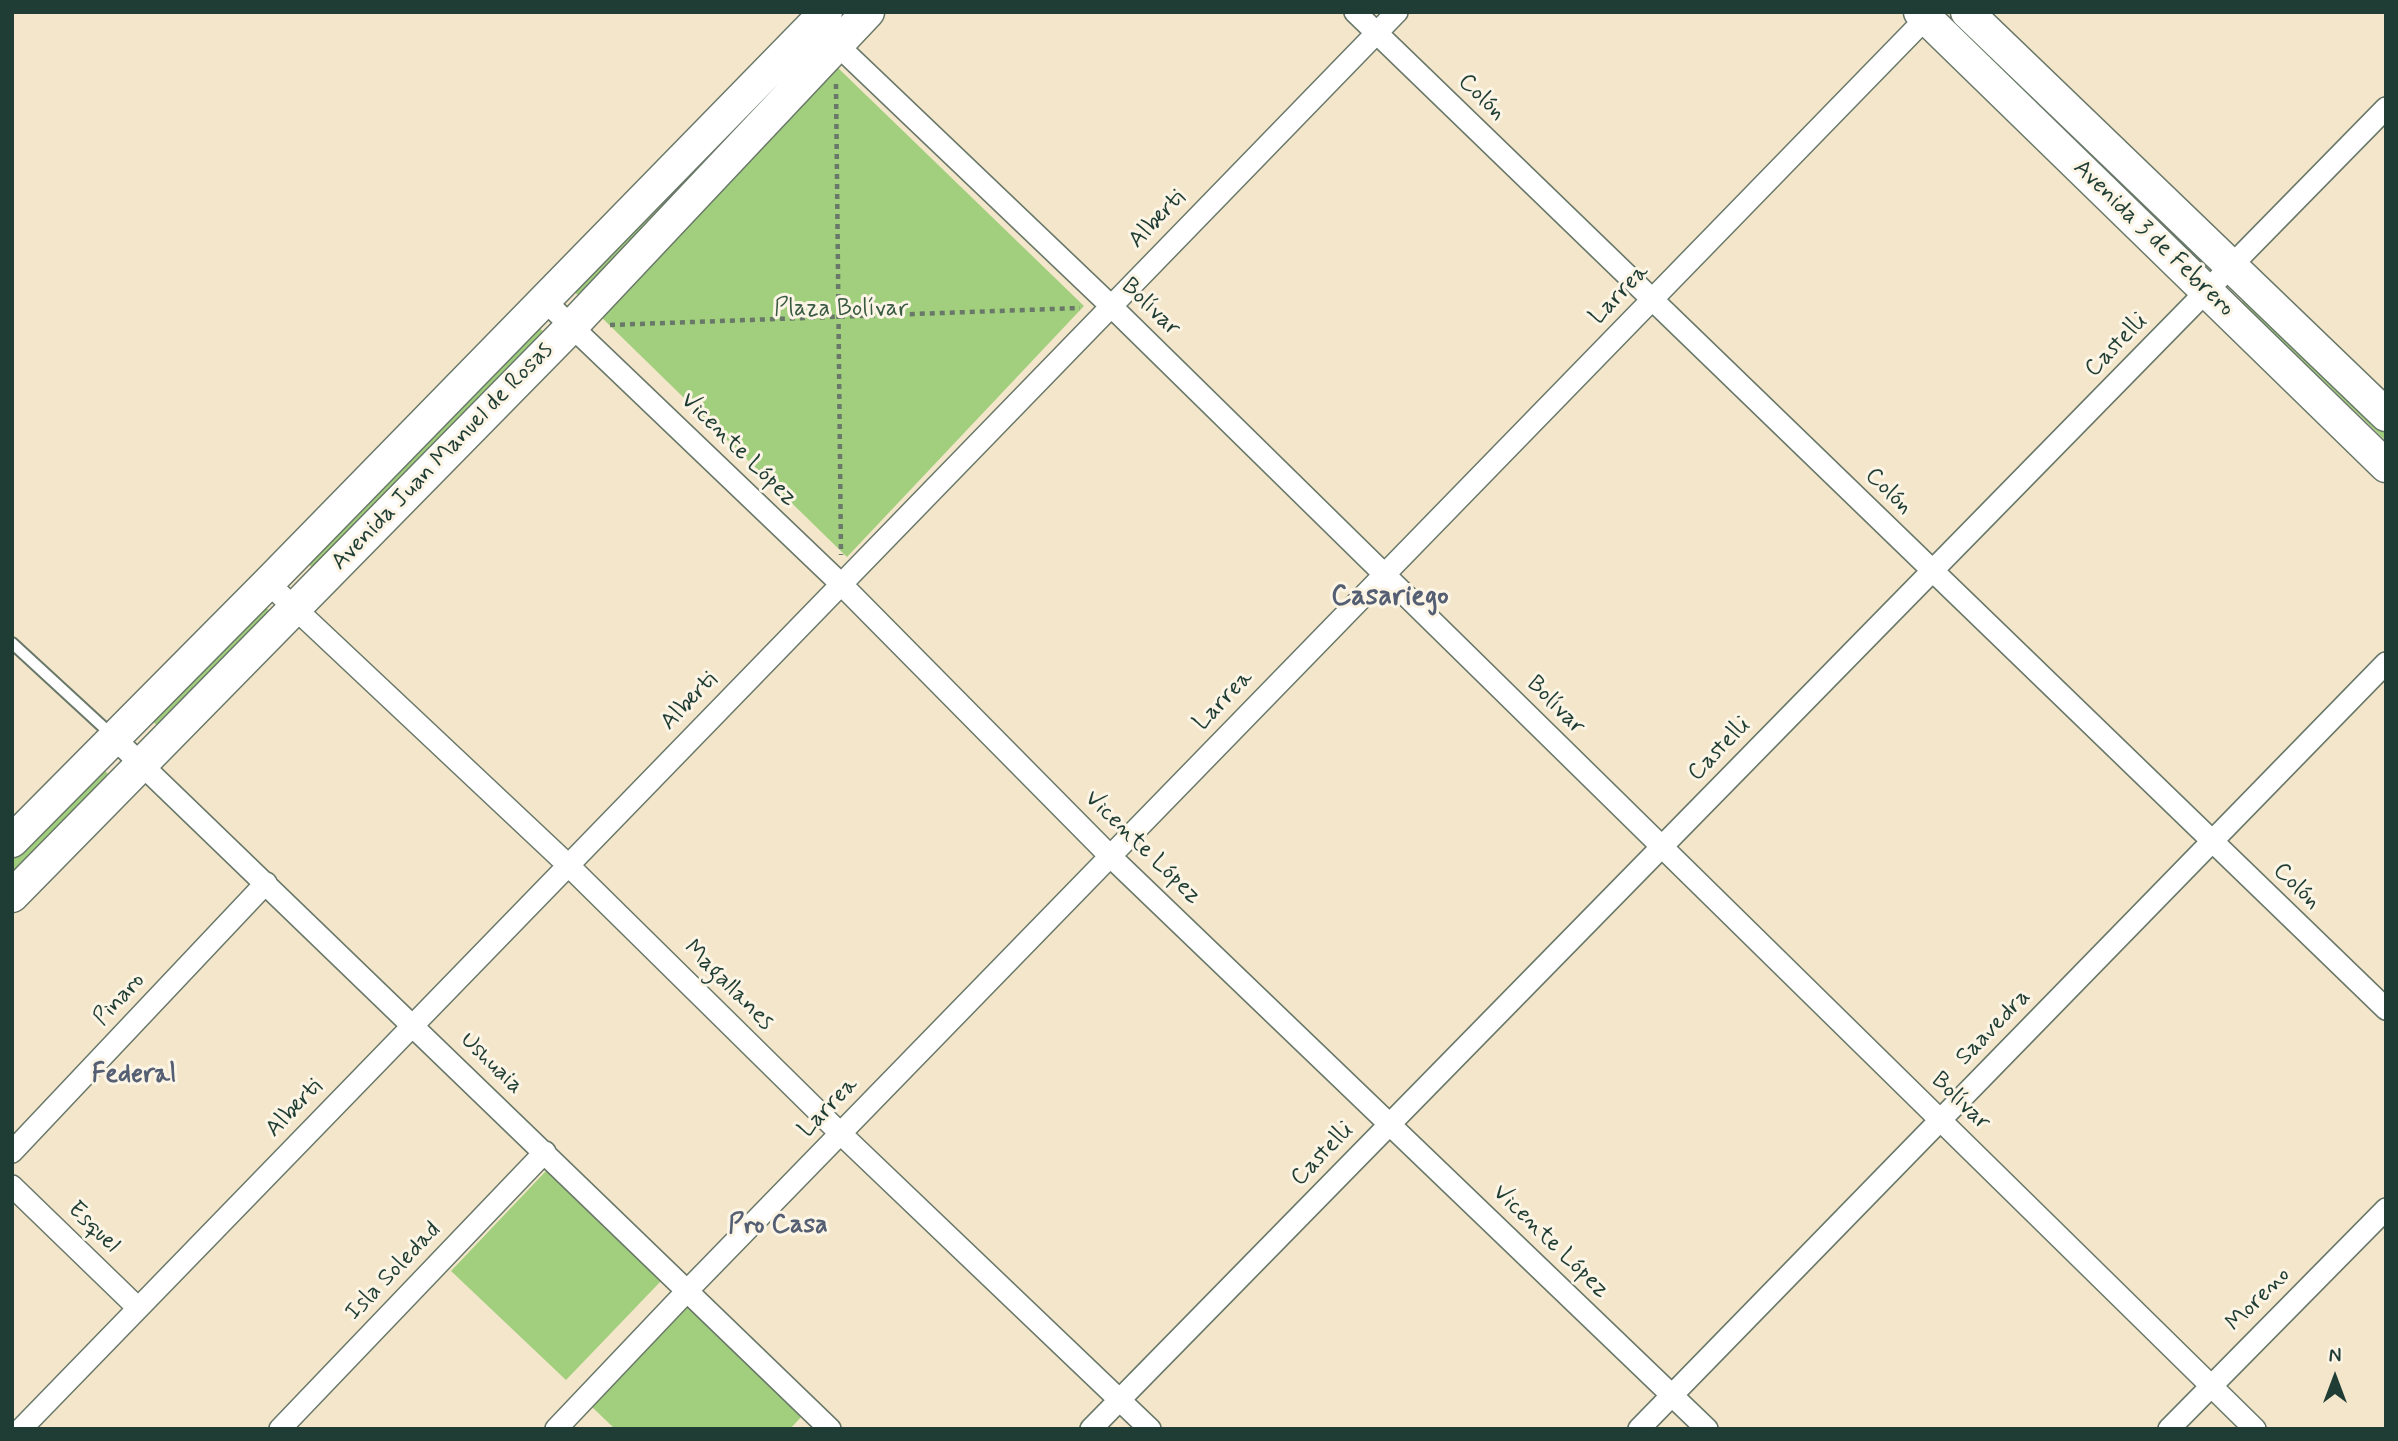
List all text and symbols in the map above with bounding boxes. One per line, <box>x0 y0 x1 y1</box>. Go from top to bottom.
street label: Colón <box>1451 68 1511 128</box>
street label: Avenida 3 de Febrero <box>2066 155 2240 323</box>
street label: Alberti <box>1123 185 1193 255</box>
street label: Larrea <box>1584 259 1656 331</box>
street label: Bolívar <box>1114 273 1186 343</box>
park label: Plaza Bolívar <box>774 296 908 324</box>
street label: Castelli <box>2080 308 2154 384</box>
street label: Avenida Juan Manuel de Rosas <box>326 337 560 577</box>
street label: Vicente López <box>673 387 803 513</box>
street label: Colón <box>1858 462 1918 522</box>
district label: Casariego <box>1331 581 1449 615</box>
street label: Larrea <box>1188 665 1260 737</box>
street label: Alberti <box>655 667 725 737</box>
street label: Bolívar <box>1520 671 1590 741</box>
street label: Castelli <box>1683 712 1757 788</box>
street label: Vicente López <box>1077 785 1207 911</box>
street label: Colón <box>2266 857 2326 917</box>
street label: Magallanes <box>677 935 779 1037</box>
street label: Pinaro <box>88 967 152 1033</box>
street label: Saavedra <box>1951 984 2037 1072</box>
street label: Ushuaia <box>453 1027 529 1101</box>
district label: Federal <box>92 1060 176 1092</box>
street label: Bolívar <box>1924 1067 1996 1137</box>
street label: Larrea <box>793 1072 865 1144</box>
street label: Alberti <box>260 1074 330 1144</box>
street label: Castelli <box>1286 1117 1360 1193</box>
street label: Vicente López <box>1485 1179 1615 1305</box>
street label: Esquel <box>61 1196 125 1260</box>
district label: Pro Casa <box>728 1211 828 1243</box>
street label: Isla Soledad <box>340 1217 448 1327</box>
street label: Moreno <box>2221 1262 2297 1338</box>
north arrow <box>2300 1343 2370 1413</box>
text: N <box>2329 1344 2341 1369</box>

